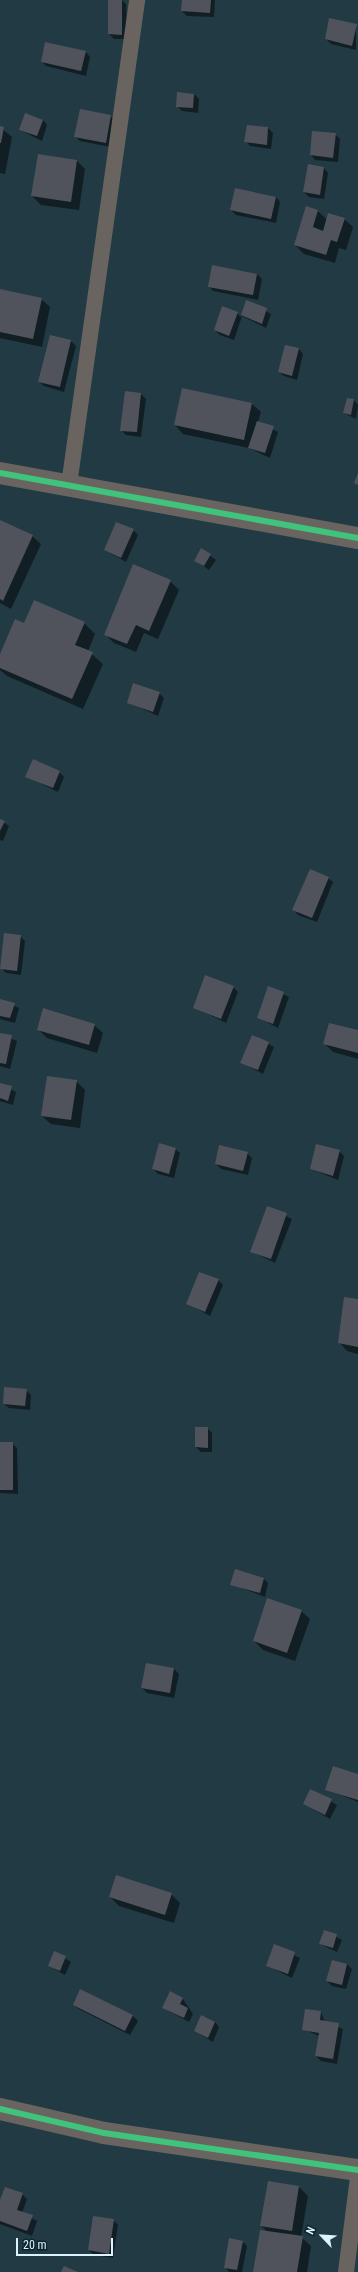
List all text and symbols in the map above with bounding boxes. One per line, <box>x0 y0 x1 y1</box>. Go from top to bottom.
north arrow <box>302 2216 342 2256</box>
text: N <box>303 2225 318 2237</box>
scale bar <box>18 2230 115 2256</box>
text: 20 m <box>23 2238 47 2252</box>

